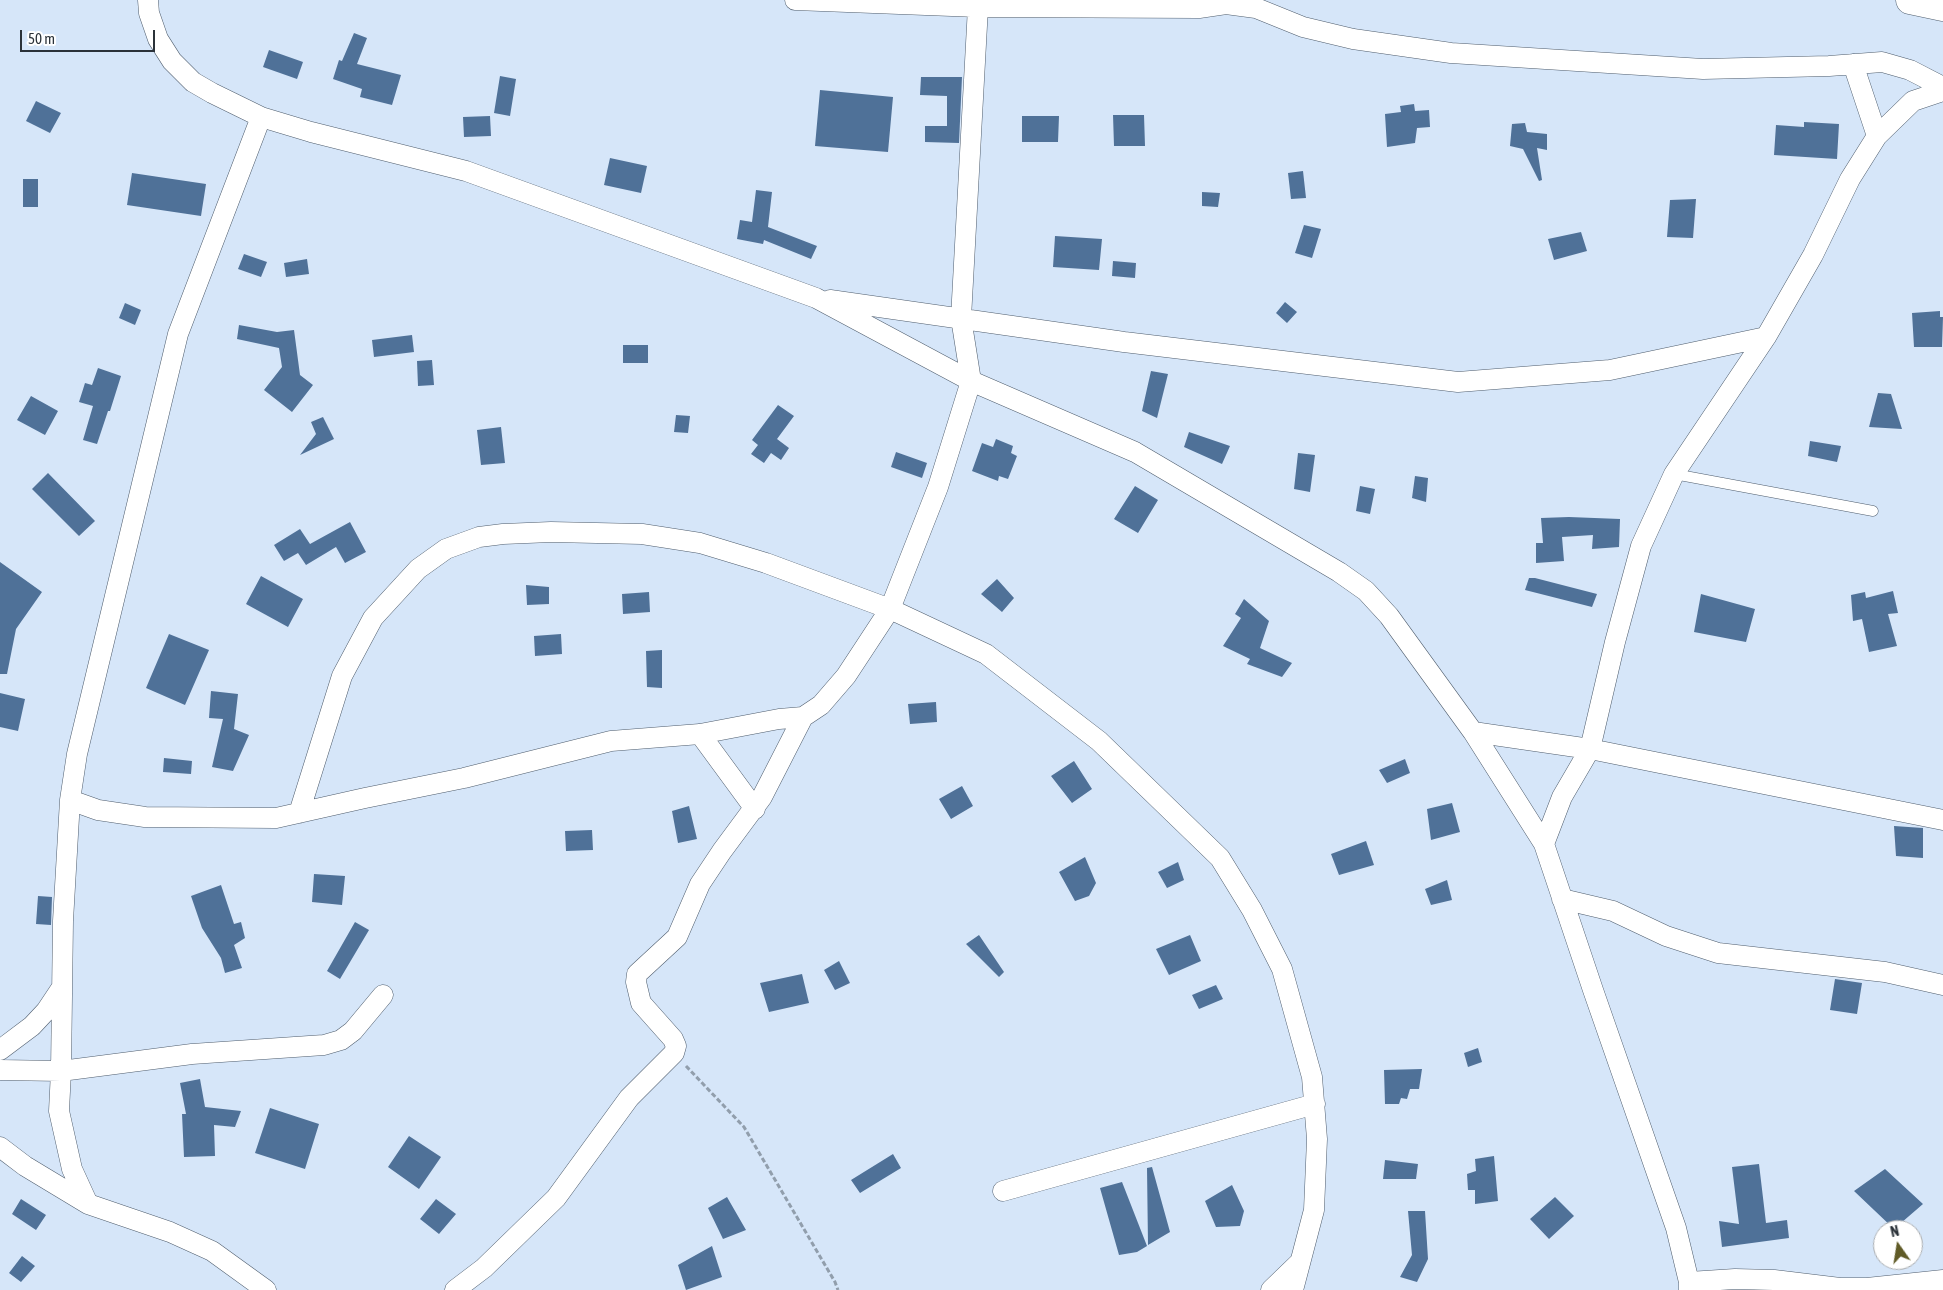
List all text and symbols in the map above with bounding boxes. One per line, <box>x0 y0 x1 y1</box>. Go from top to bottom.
scale bar <box>22 20 158 52</box>
text: 50 m <box>28 30 55 47</box>
north arrow <box>1873 1220 1923 1270</box>
text: N <box>1889 1223 1901 1240</box>

